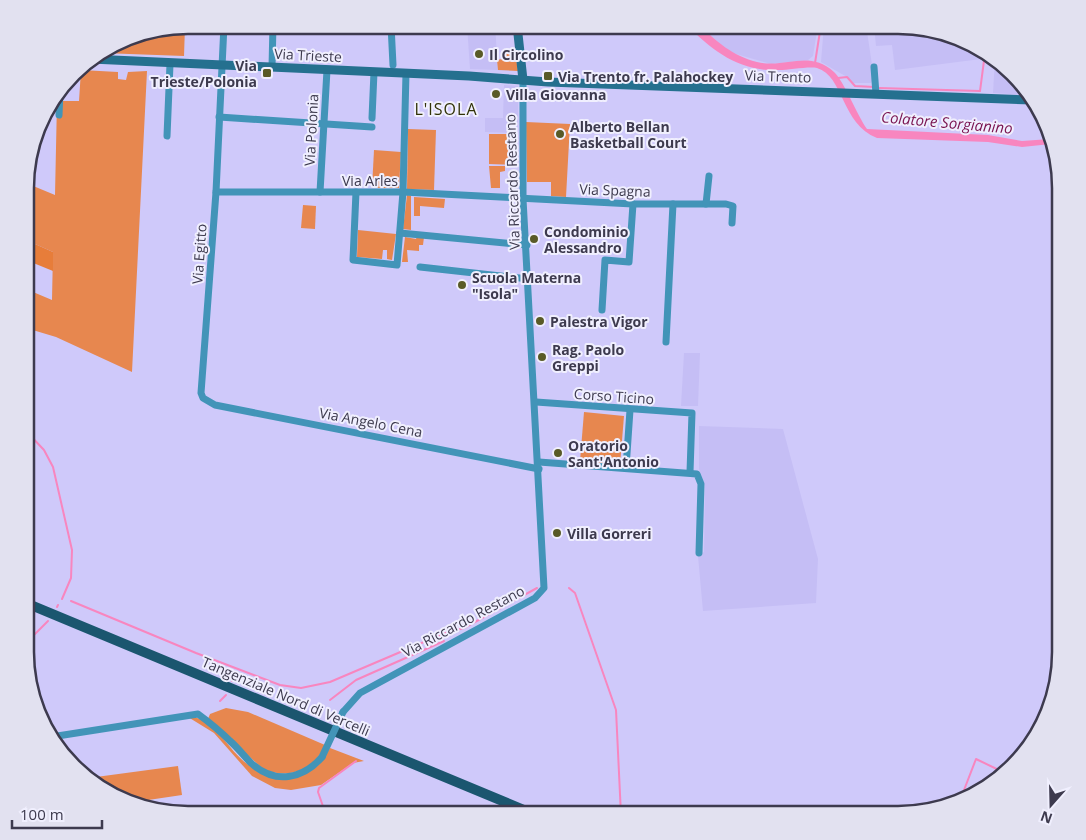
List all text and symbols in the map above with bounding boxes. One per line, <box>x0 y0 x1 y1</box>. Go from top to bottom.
street label: Via Trieste <box>274 44 342 66</box>
place label: Il Circolino <box>489 45 564 64</box>
marker: Il Circolino <box>473 48 485 60</box>
place label: Via Trieste/Polonia <box>151 56 257 91</box>
street label: Via Trento <box>744 65 812 87</box>
marker: Via Trieste/Polonia <box>261 67 273 79</box>
place label: Via Trento fr. Palahockey <box>558 67 733 86</box>
marker: Via Trento fr. Palahockey <box>542 70 554 82</box>
place label: Villa Giovanna <box>506 85 606 104</box>
marker: Villa Giovanna <box>490 88 502 100</box>
street label: Via Polonia <box>300 94 322 166</box>
district label: L'ISOLA <box>414 98 478 120</box>
water label: Colatore Sorgianino <box>881 106 1013 138</box>
street label: Via Riccardo Restano <box>500 114 524 250</box>
place label: Alberto Bellan Basketball Court <box>570 117 687 152</box>
marker: Alberto Bellan Basketball Court <box>554 128 566 140</box>
street label: Via Arles <box>342 171 398 190</box>
street label: Via Spagna <box>579 179 651 201</box>
place label: Condominio Alessandro <box>544 222 629 257</box>
street label: Via Egitto <box>187 223 211 285</box>
marker: Condominio Alessandro <box>528 233 540 245</box>
place label: Scuola Materna "Isola" <box>472 268 581 303</box>
marker: Scuola Materna "Isola" <box>456 279 468 291</box>
place label: Palestra Vigor <box>550 312 648 331</box>
marker: Palestra Vigor <box>534 315 546 327</box>
place label: Rag. Paolo Greppi <box>552 340 624 375</box>
marker: Rag. Paolo Greppi <box>536 351 548 363</box>
street label: Corso Ticino <box>573 384 655 408</box>
street label: Via Angelo Cena <box>318 403 424 441</box>
place label: Oratorio Sant'Antonio <box>568 436 659 471</box>
marker: Oratorio Sant'Antonio <box>552 447 564 459</box>
place label: Villa Gorreri <box>567 524 651 543</box>
marker: Villa Gorreri <box>551 527 563 539</box>
street label: Via Riccardo Restano <box>399 581 527 661</box>
street label: Tangenziale Nord di Vercelli <box>199 652 373 740</box>
north arrow <box>1026 780 1076 830</box>
scale bar <box>12 798 102 830</box>
text: 100 m <box>20 804 64 824</box>
text: N <box>1038 807 1055 829</box>

